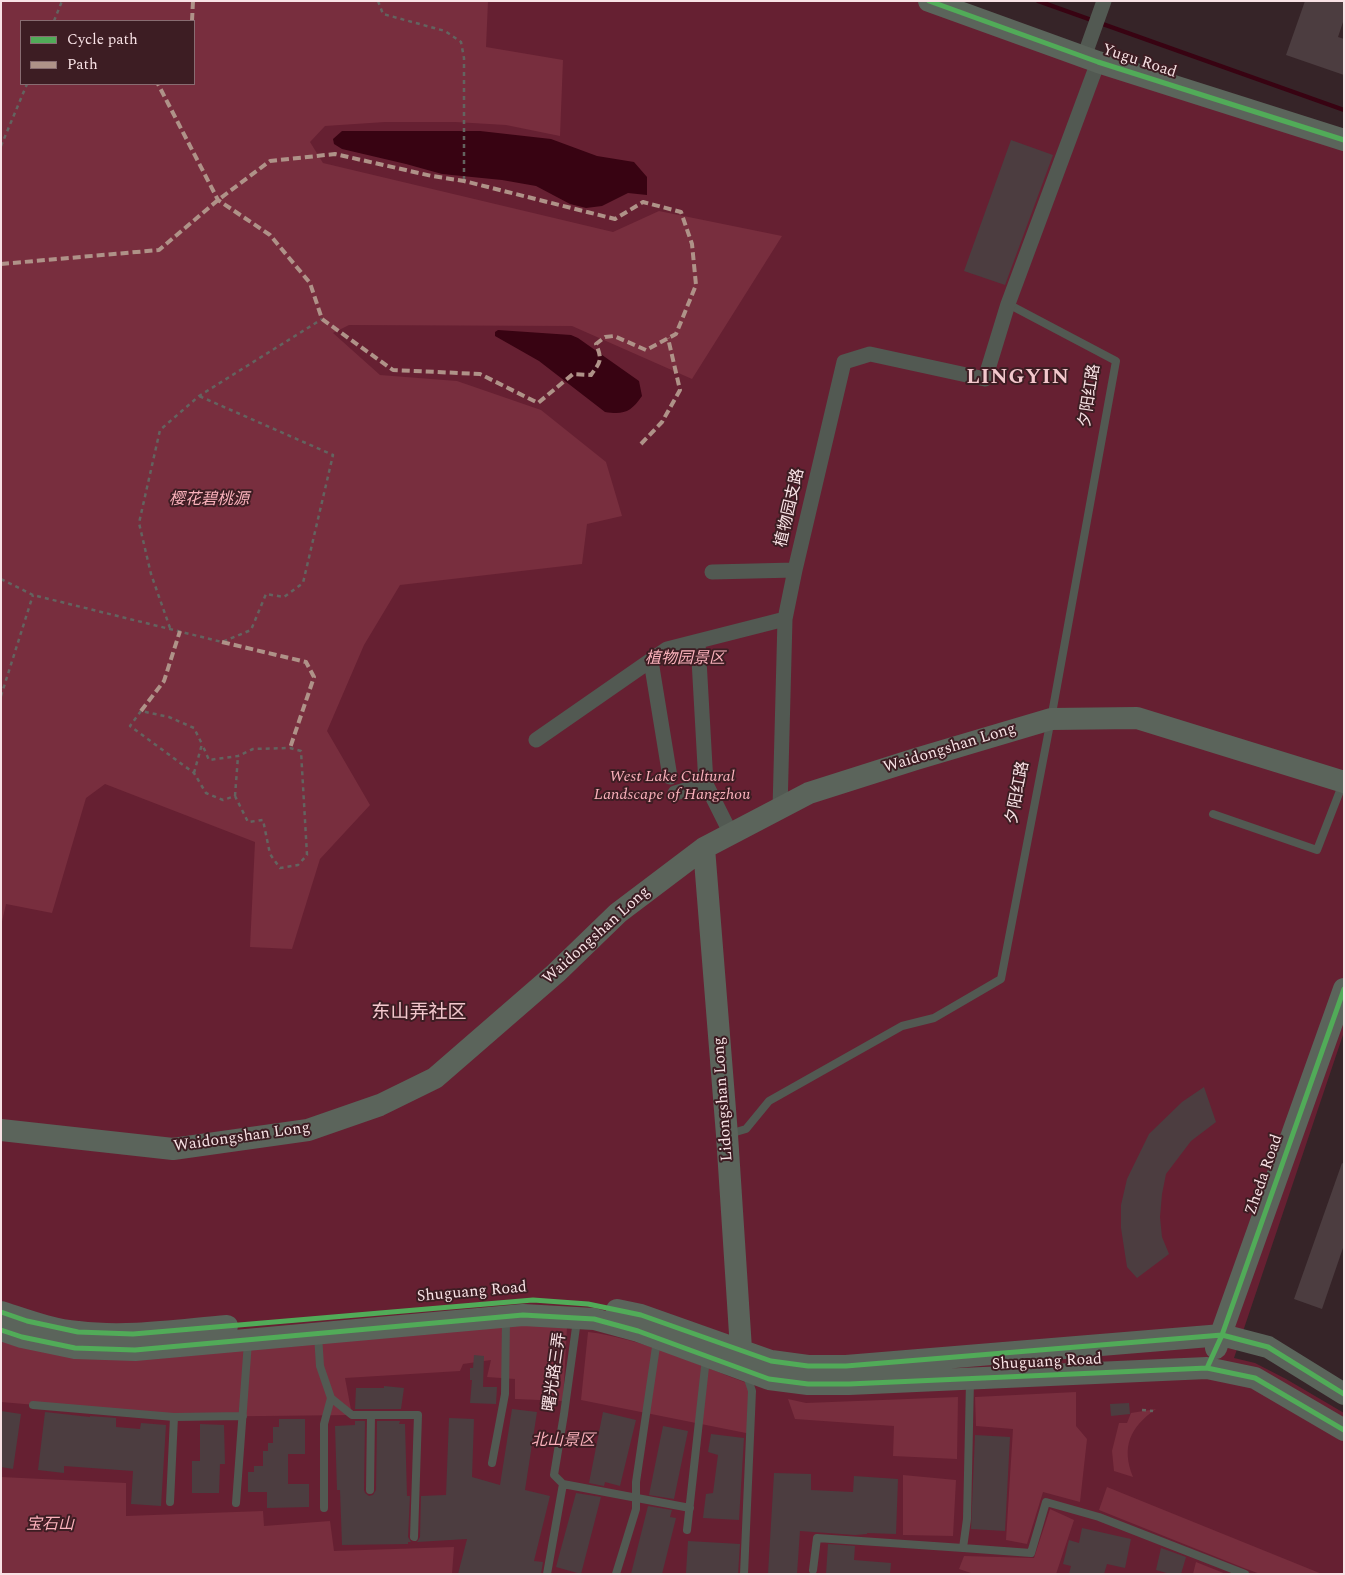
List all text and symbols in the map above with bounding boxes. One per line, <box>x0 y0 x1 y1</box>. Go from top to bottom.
legend <box>20 20 195 85</box>
text: Cycle path <box>67 28 138 51</box>
street label: Yugu Road <box>1099 41 1179 83</box>
text: Path <box>67 53 98 76</box>
street label: 夕阳红路 <box>1077 363 1105 429</box>
district label: LINGYIN <box>965 366 1071 392</box>
street label: 植物园支路 <box>773 467 809 549</box>
park label: 樱花碧桃源 <box>169 491 249 511</box>
park label: 植物园景区 <box>645 650 725 670</box>
street label: Waidongshan Long <box>881 720 1019 778</box>
street label: 夕阳红路 <box>1003 760 1035 826</box>
park label: West Lake Cultural Landscape of Hangzhou <box>594 768 750 806</box>
street label: Waidongshan Long <box>539 883 655 989</box>
district label: 东山弄社区 <box>372 1003 466 1025</box>
street label: Lidongshan Long <box>710 1036 738 1162</box>
street label: Waidongshan Long <box>173 1119 311 1157</box>
street label: Zheda Road <box>1242 1132 1288 1218</box>
street label: Shuguang Road <box>416 1279 528 1307</box>
street label: 曙光路三弄 <box>541 1331 571 1413</box>
street label: Shuguang Road <box>991 1351 1103 1375</box>
park label: 北山景区 <box>531 1432 595 1452</box>
park label: 宝石山 <box>26 1516 74 1536</box>

